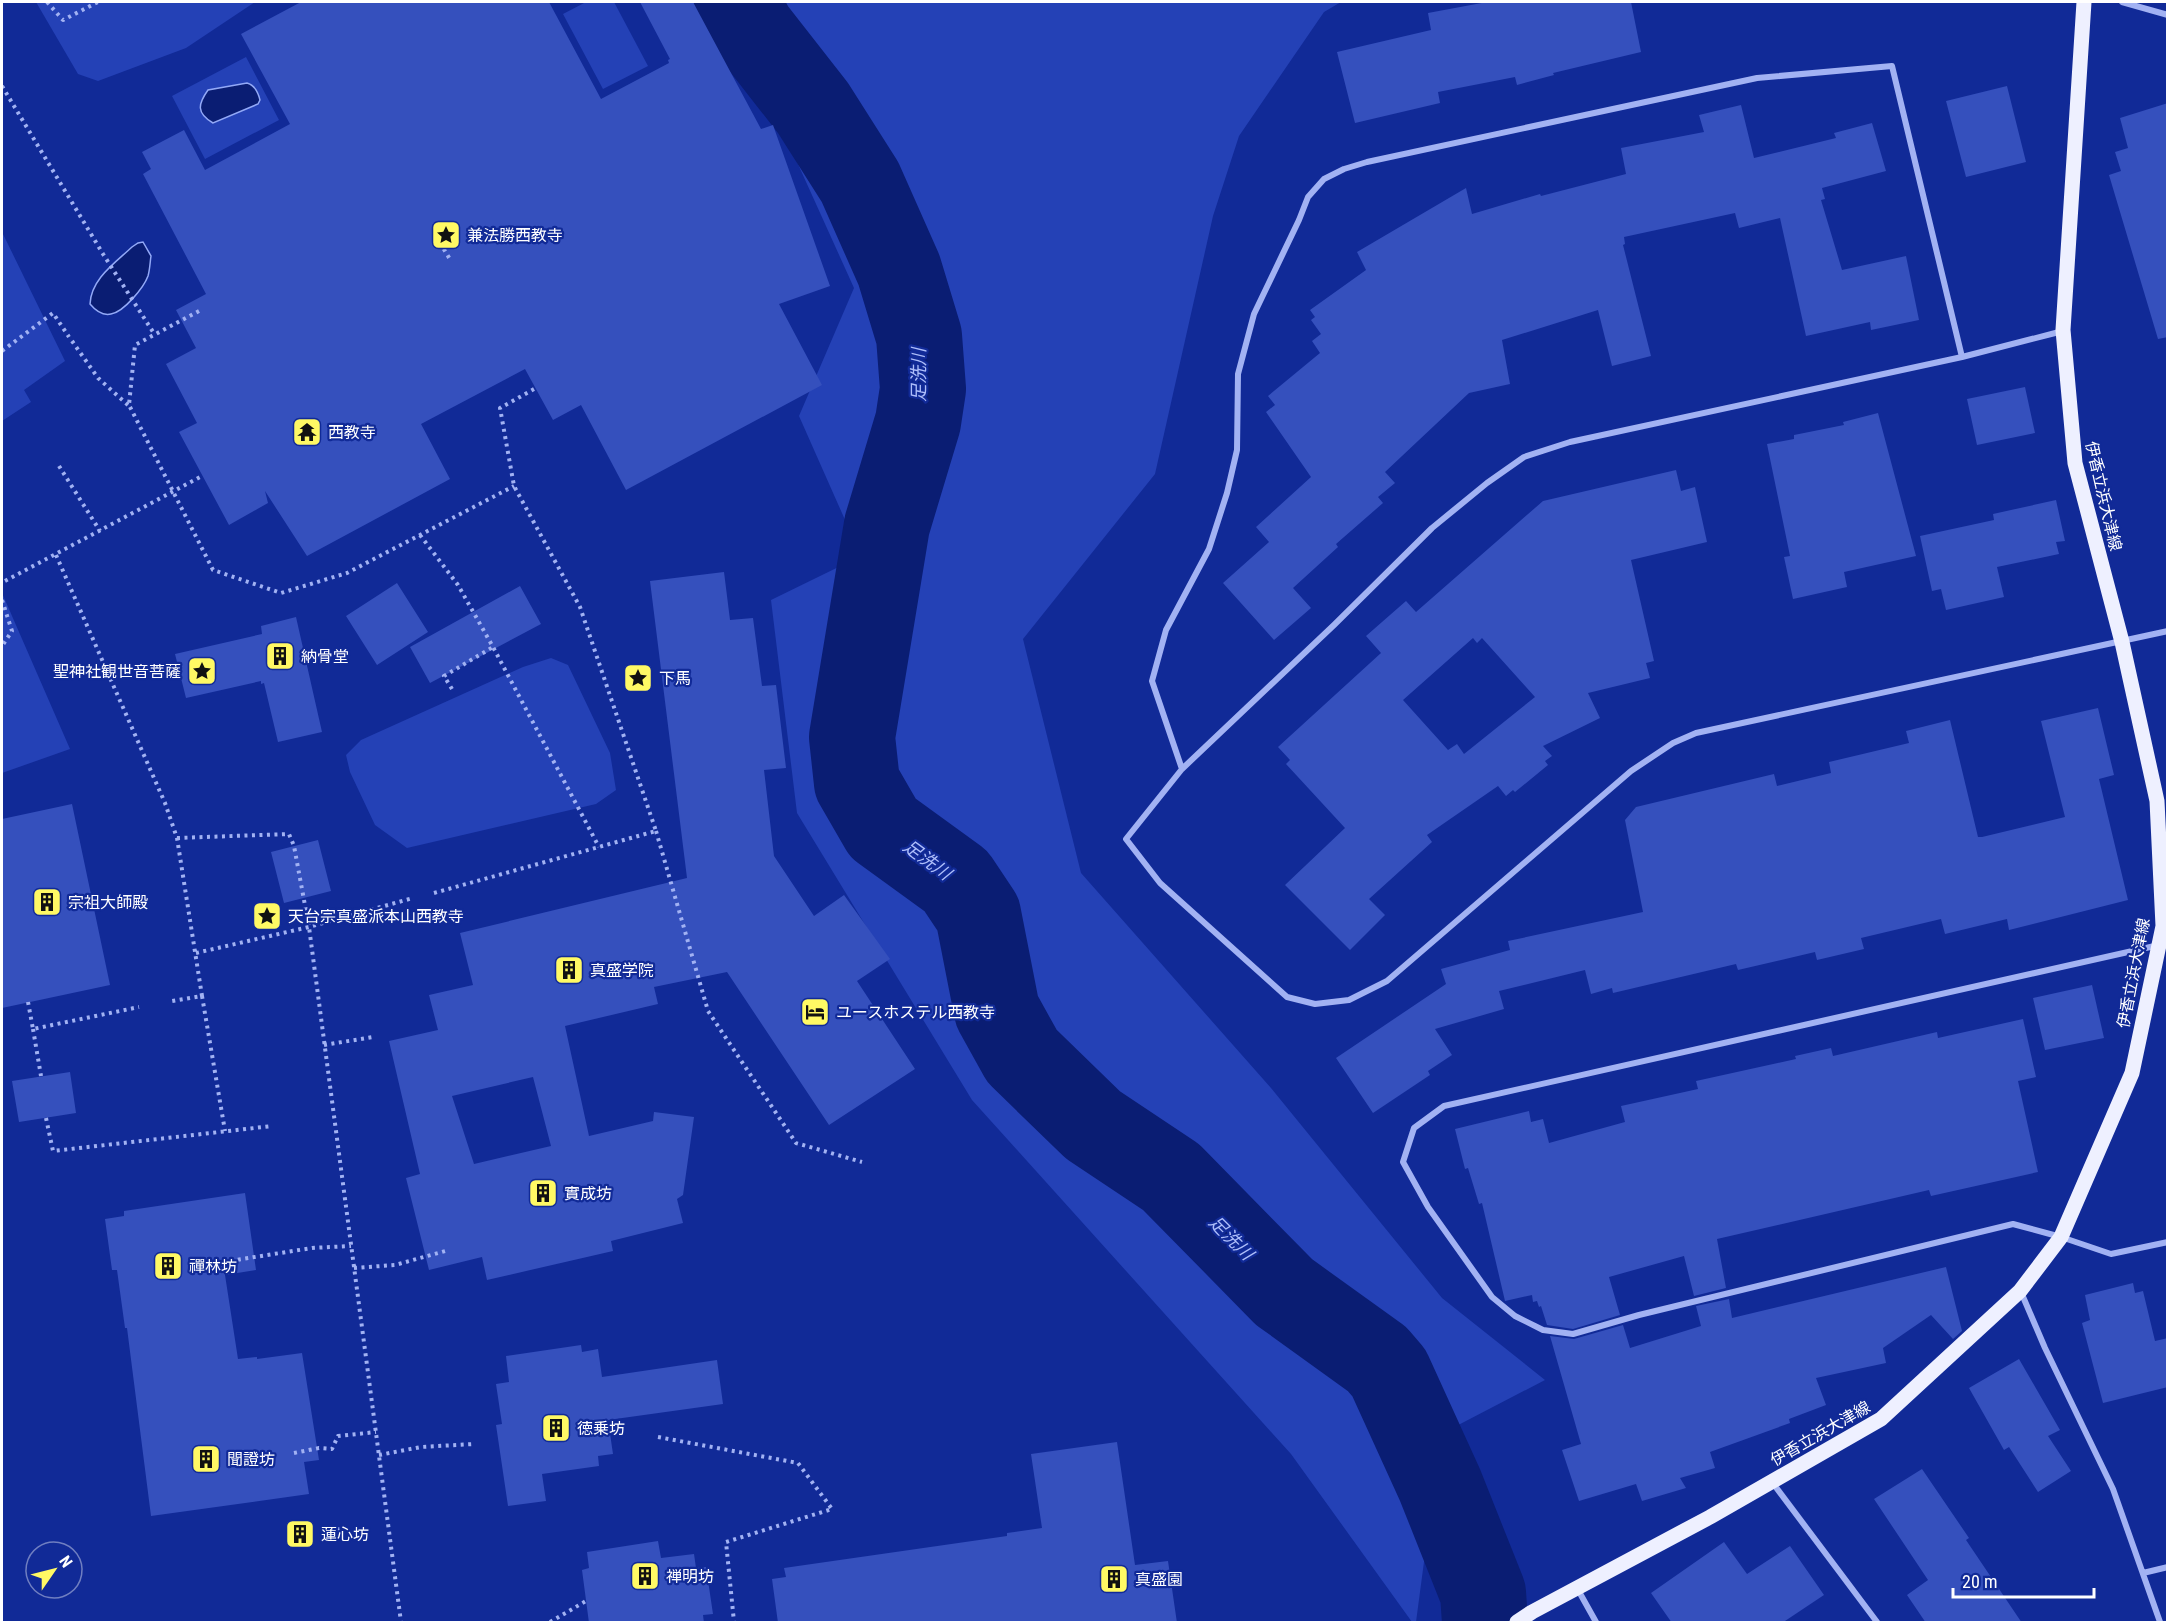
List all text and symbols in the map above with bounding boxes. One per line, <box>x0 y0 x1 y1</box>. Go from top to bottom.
place icon: 兼法勝西教寺 <box>430 219 462 251</box>
place label: 兼法勝西教寺 <box>467 226 563 245</box>
water label: 足洗川 <box>908 346 929 402</box>
temple icon: 西教寺 <box>291 416 323 448</box>
place label: 西教寺 <box>328 423 376 442</box>
street label: 伊香立浜大津線 <box>2082 439 2125 553</box>
building icon: 納骨堂 <box>264 640 296 672</box>
place label: 納骨堂 <box>301 647 349 666</box>
place icon: 聖神社観世音菩薩 <box>186 655 218 687</box>
place label: 聖神社観世音菩薩 <box>53 662 181 681</box>
place icon: 下馬 <box>622 662 654 694</box>
place label: 下馬 <box>659 669 691 688</box>
water label: 足洗川 <box>899 835 957 885</box>
building icon: 宗祖大師殿 <box>31 886 63 918</box>
place label: 宗祖大師殿 <box>68 893 148 912</box>
place icon: 天台宗真盛派本山西教寺 <box>251 900 283 932</box>
place label: 天台宗真盛派本山西教寺 <box>288 907 464 926</box>
street label: 伊香立浜大津線 <box>2113 916 2154 1030</box>
building icon: 真盛学院 <box>553 954 585 986</box>
place label: 真盛学院 <box>590 961 654 980</box>
hotel icon: ユースホステル西教寺 <box>799 996 831 1028</box>
place label: ユースホステル西教寺 <box>836 1003 995 1022</box>
building icon: 實成坊 <box>527 1177 559 1209</box>
place label: 實成坊 <box>564 1184 612 1203</box>
water label: 足洗川 <box>1205 1211 1259 1266</box>
building icon: 禪林坊 <box>152 1250 184 1282</box>
place label: 禪林坊 <box>189 1257 237 1276</box>
street label: 伊香立浜大津線 <box>1767 1397 1874 1470</box>
building icon: 徳乗坊 <box>540 1412 572 1444</box>
place label: 徳乗坊 <box>577 1419 625 1438</box>
building icon: 聞證坊 <box>190 1443 222 1475</box>
place label: 聞證坊 <box>227 1450 275 1469</box>
building icon: 蓮心坊 <box>284 1518 316 1550</box>
place label: 蓮心坊 <box>321 1525 369 1544</box>
north arrow <box>24 1540 84 1600</box>
text: N <box>55 1552 76 1571</box>
building icon: 禅明坊 <box>629 1560 661 1592</box>
scale bar <box>1953 1561 2094 1599</box>
building icon: 真盛園 <box>1098 1563 1130 1595</box>
place label: 禅明坊 <box>666 1567 714 1586</box>
place label: 真盛園 <box>1135 1570 1183 1589</box>
text: 20 m <box>1962 1571 1997 1592</box>

